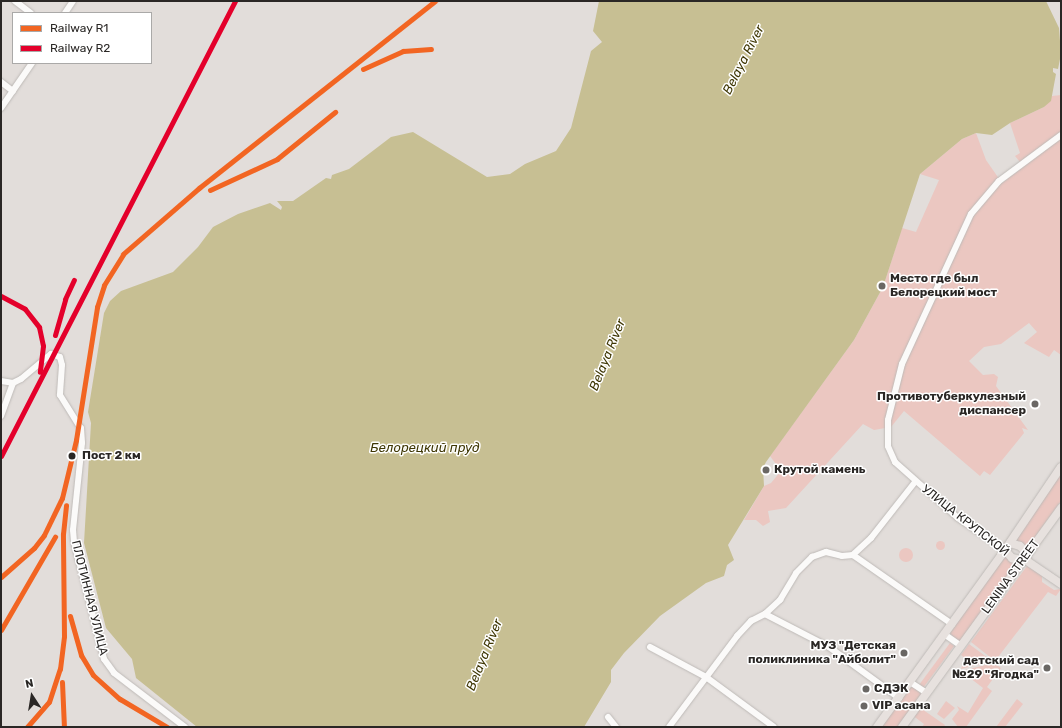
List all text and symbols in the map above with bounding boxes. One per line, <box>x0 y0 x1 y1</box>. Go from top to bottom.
legend <box>12 12 152 64</box>
text: Railway R1 <box>50 21 108 35</box>
water label: Belaya River <box>720 23 768 97</box>
text: Railway R2 <box>50 41 110 55</box>
place label: Место где был Белорецкий мост <box>890 272 997 300</box>
marker: Место где был Белорецкий мост <box>877 281 887 291</box>
water label: Belaya River <box>587 317 629 393</box>
place label: Противотуберкулезный диспансер <box>877 390 1026 418</box>
marker: Противотуберкулезный диспансер <box>1029 398 1041 410</box>
water label: Белорецкий пруд <box>370 440 480 456</box>
marker: Пост 2 км <box>65 449 79 463</box>
place label: Пост 2 км <box>82 449 141 463</box>
place label: Крутой камень <box>774 463 865 477</box>
marker: Крутой камень <box>761 465 771 475</box>
street label: УЛИЦА КРУПСКОЙ <box>918 482 1012 560</box>
street label: LENINA STREET <box>979 537 1043 617</box>
street label: ПЛОТИННАЯ УЛИЦА <box>68 539 110 657</box>
water label: Belaya River <box>464 617 506 693</box>
place label: МУЗ "Детская поликлиника "Айболит" <box>748 639 896 667</box>
marker: МУЗ "Детская поликлиника "Айболит" <box>899 648 909 658</box>
place label: детский сад №29 "Ягодка" <box>952 654 1039 682</box>
marker: детский сад №29 "Ягодка" <box>1042 663 1052 673</box>
north arrow <box>12 676 52 716</box>
text: N <box>24 677 35 691</box>
place label: СДЭК <box>874 682 909 696</box>
marker: СДЭК <box>861 684 871 694</box>
place label: VIP асана <box>872 699 931 713</box>
marker: VIP асана <box>859 701 869 711</box>

